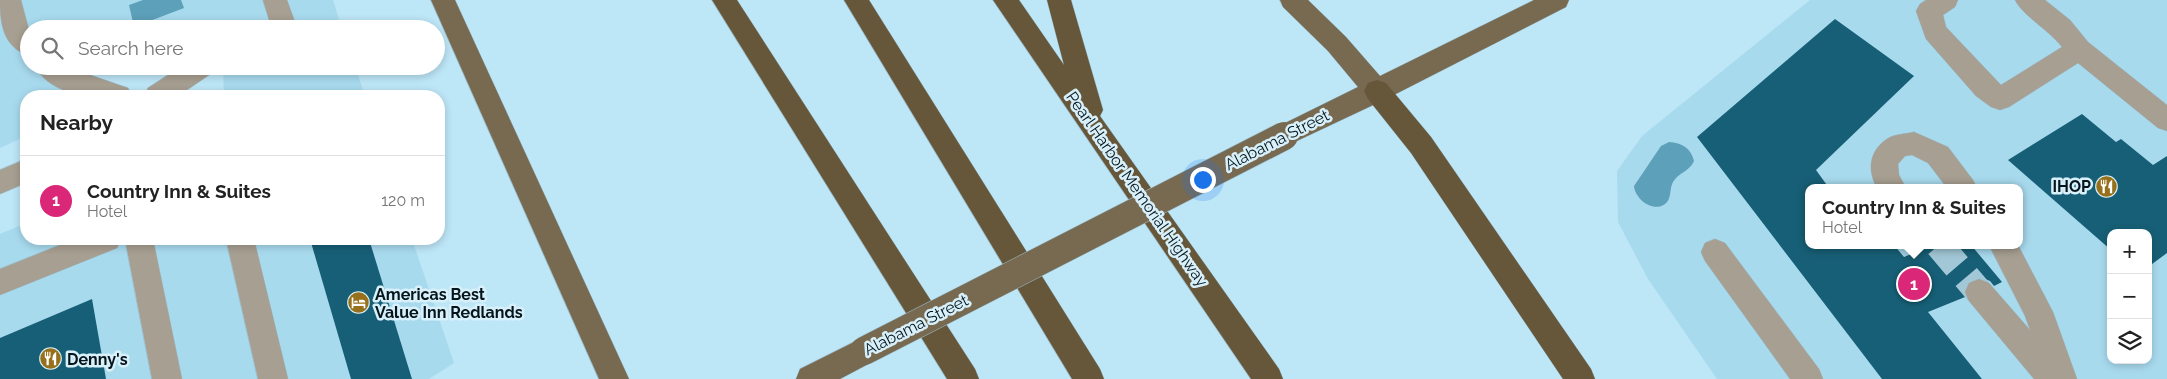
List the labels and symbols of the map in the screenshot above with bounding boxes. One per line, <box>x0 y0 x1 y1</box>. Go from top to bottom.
street label: Pearl Harbor Memorial Highway <box>1062 88 1212 290</box>
street label: Alabama Street <box>1222 105 1333 174</box>
your location <box>1190 167 1216 193</box>
restaurant icon: IHOP <box>2095 174 2119 198</box>
place label: IHOP <box>2052 177 2091 196</box>
pin: 1 <box>1898 265 1930 303</box>
place label: Americas Best Value Inn Redlands <box>375 285 523 322</box>
street label: Alabama Street <box>861 290 972 359</box>
hotel icon: Americas Best Value Inn Redlands <box>347 291 371 315</box>
restaurant icon: Denny's <box>39 347 63 371</box>
place label: Denny's <box>67 350 128 369</box>

